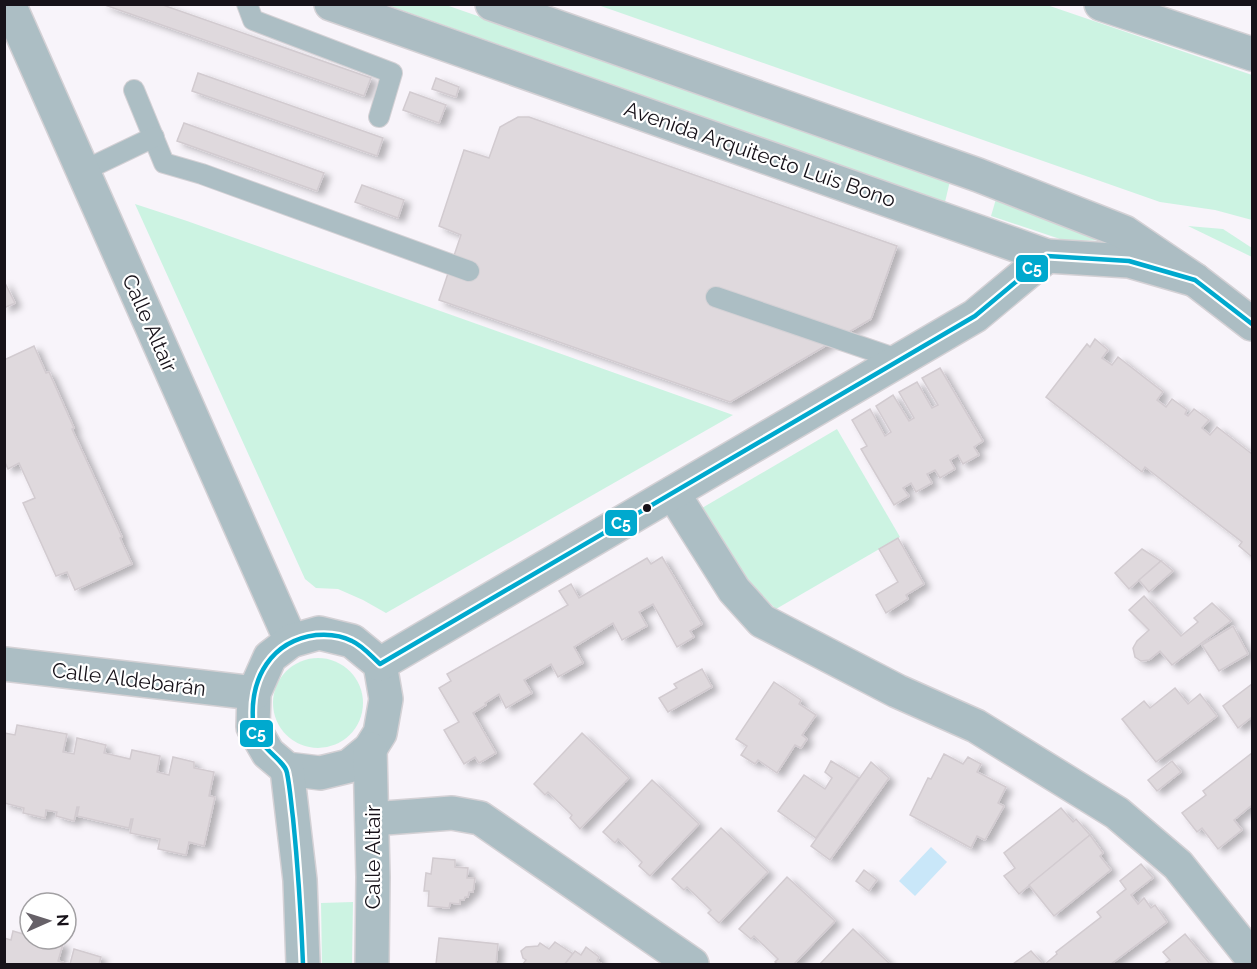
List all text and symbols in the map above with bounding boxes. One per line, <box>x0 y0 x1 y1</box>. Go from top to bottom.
street label: Avenida Arquitecto Luis Bono <box>621 96 899 212</box>
line badge: C5 <box>1015 254 1049 283</box>
text: C5 <box>1022 259 1042 278</box>
street label: Calle Altair <box>117 270 183 376</box>
unlabelled marker <box>641 502 653 514</box>
line badge: C5 <box>604 509 638 537</box>
text: C5 <box>611 514 631 533</box>
street label: Calle Aldebarán <box>51 657 207 701</box>
line badge: C5 <box>239 719 274 748</box>
text: C5 <box>246 724 266 743</box>
street label: Calle Altair <box>360 804 385 909</box>
north arrow <box>18 891 78 951</box>
text: N <box>53 914 72 927</box>

